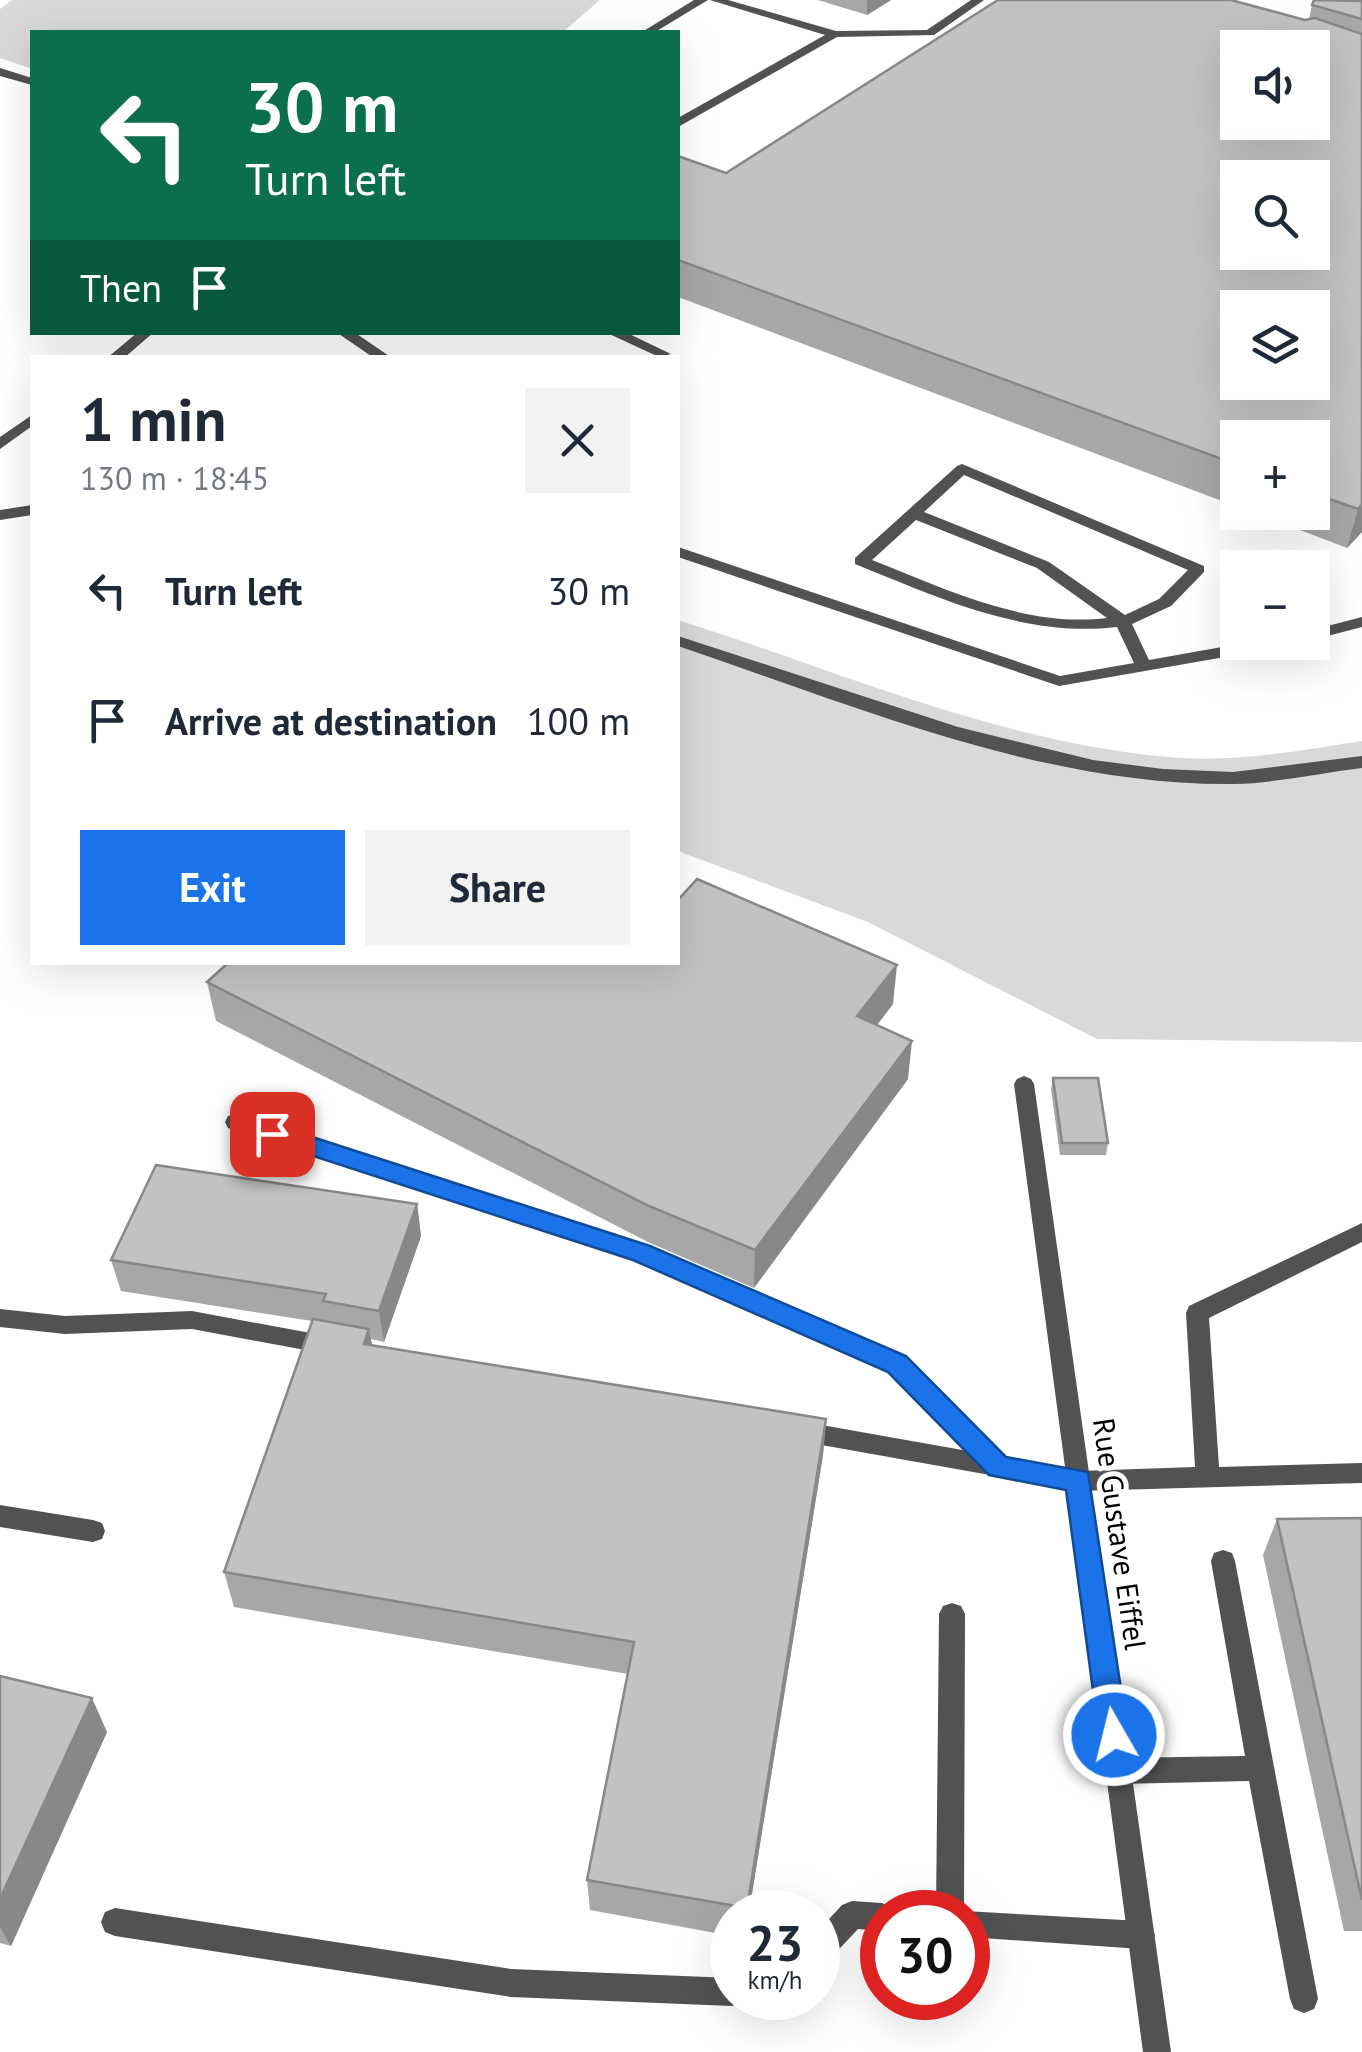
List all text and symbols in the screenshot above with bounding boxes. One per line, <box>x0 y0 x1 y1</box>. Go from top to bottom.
map controls <box>1220 30 1330 660</box>
button: sound <box>1220 30 1330 140</box>
text: 30 m <box>245 61 398 151</box>
icon: left <box>80 70 210 200</box>
text: Turn left <box>245 149 406 207</box>
button: search <box>1220 160 1330 270</box>
icon: arrive <box>182 260 237 315</box>
text: Then <box>80 263 162 312</box>
button: layers <box>1220 290 1330 400</box>
text: 1 min <box>80 380 226 458</box>
button: close <box>525 388 630 493</box>
button: + <box>1220 420 1330 530</box>
text: 130 m · 18:45 <box>80 457 269 499</box>
button: − <box>1220 550 1330 660</box>
icon: left <box>80 563 135 618</box>
text: Turn left <box>165 566 302 615</box>
text: 30 m <box>548 566 630 615</box>
icon: arrive <box>80 693 135 748</box>
text: Arrive at destination <box>165 696 497 745</box>
text: 100 m <box>527 696 630 745</box>
button: Exit <box>80 830 345 945</box>
button: Share <box>365 830 630 945</box>
pin <box>230 1092 315 1177</box>
icon: arrive <box>245 1107 300 1162</box>
street label: Rue Gustave Eiffel <box>1085 1415 1156 1652</box>
position arrow <box>1062 1683 1166 1787</box>
speed limit sign: 30 <box>860 1890 990 2020</box>
text: 23 <box>747 1910 803 1975</box>
text: km/h <box>748 1964 802 1996</box>

